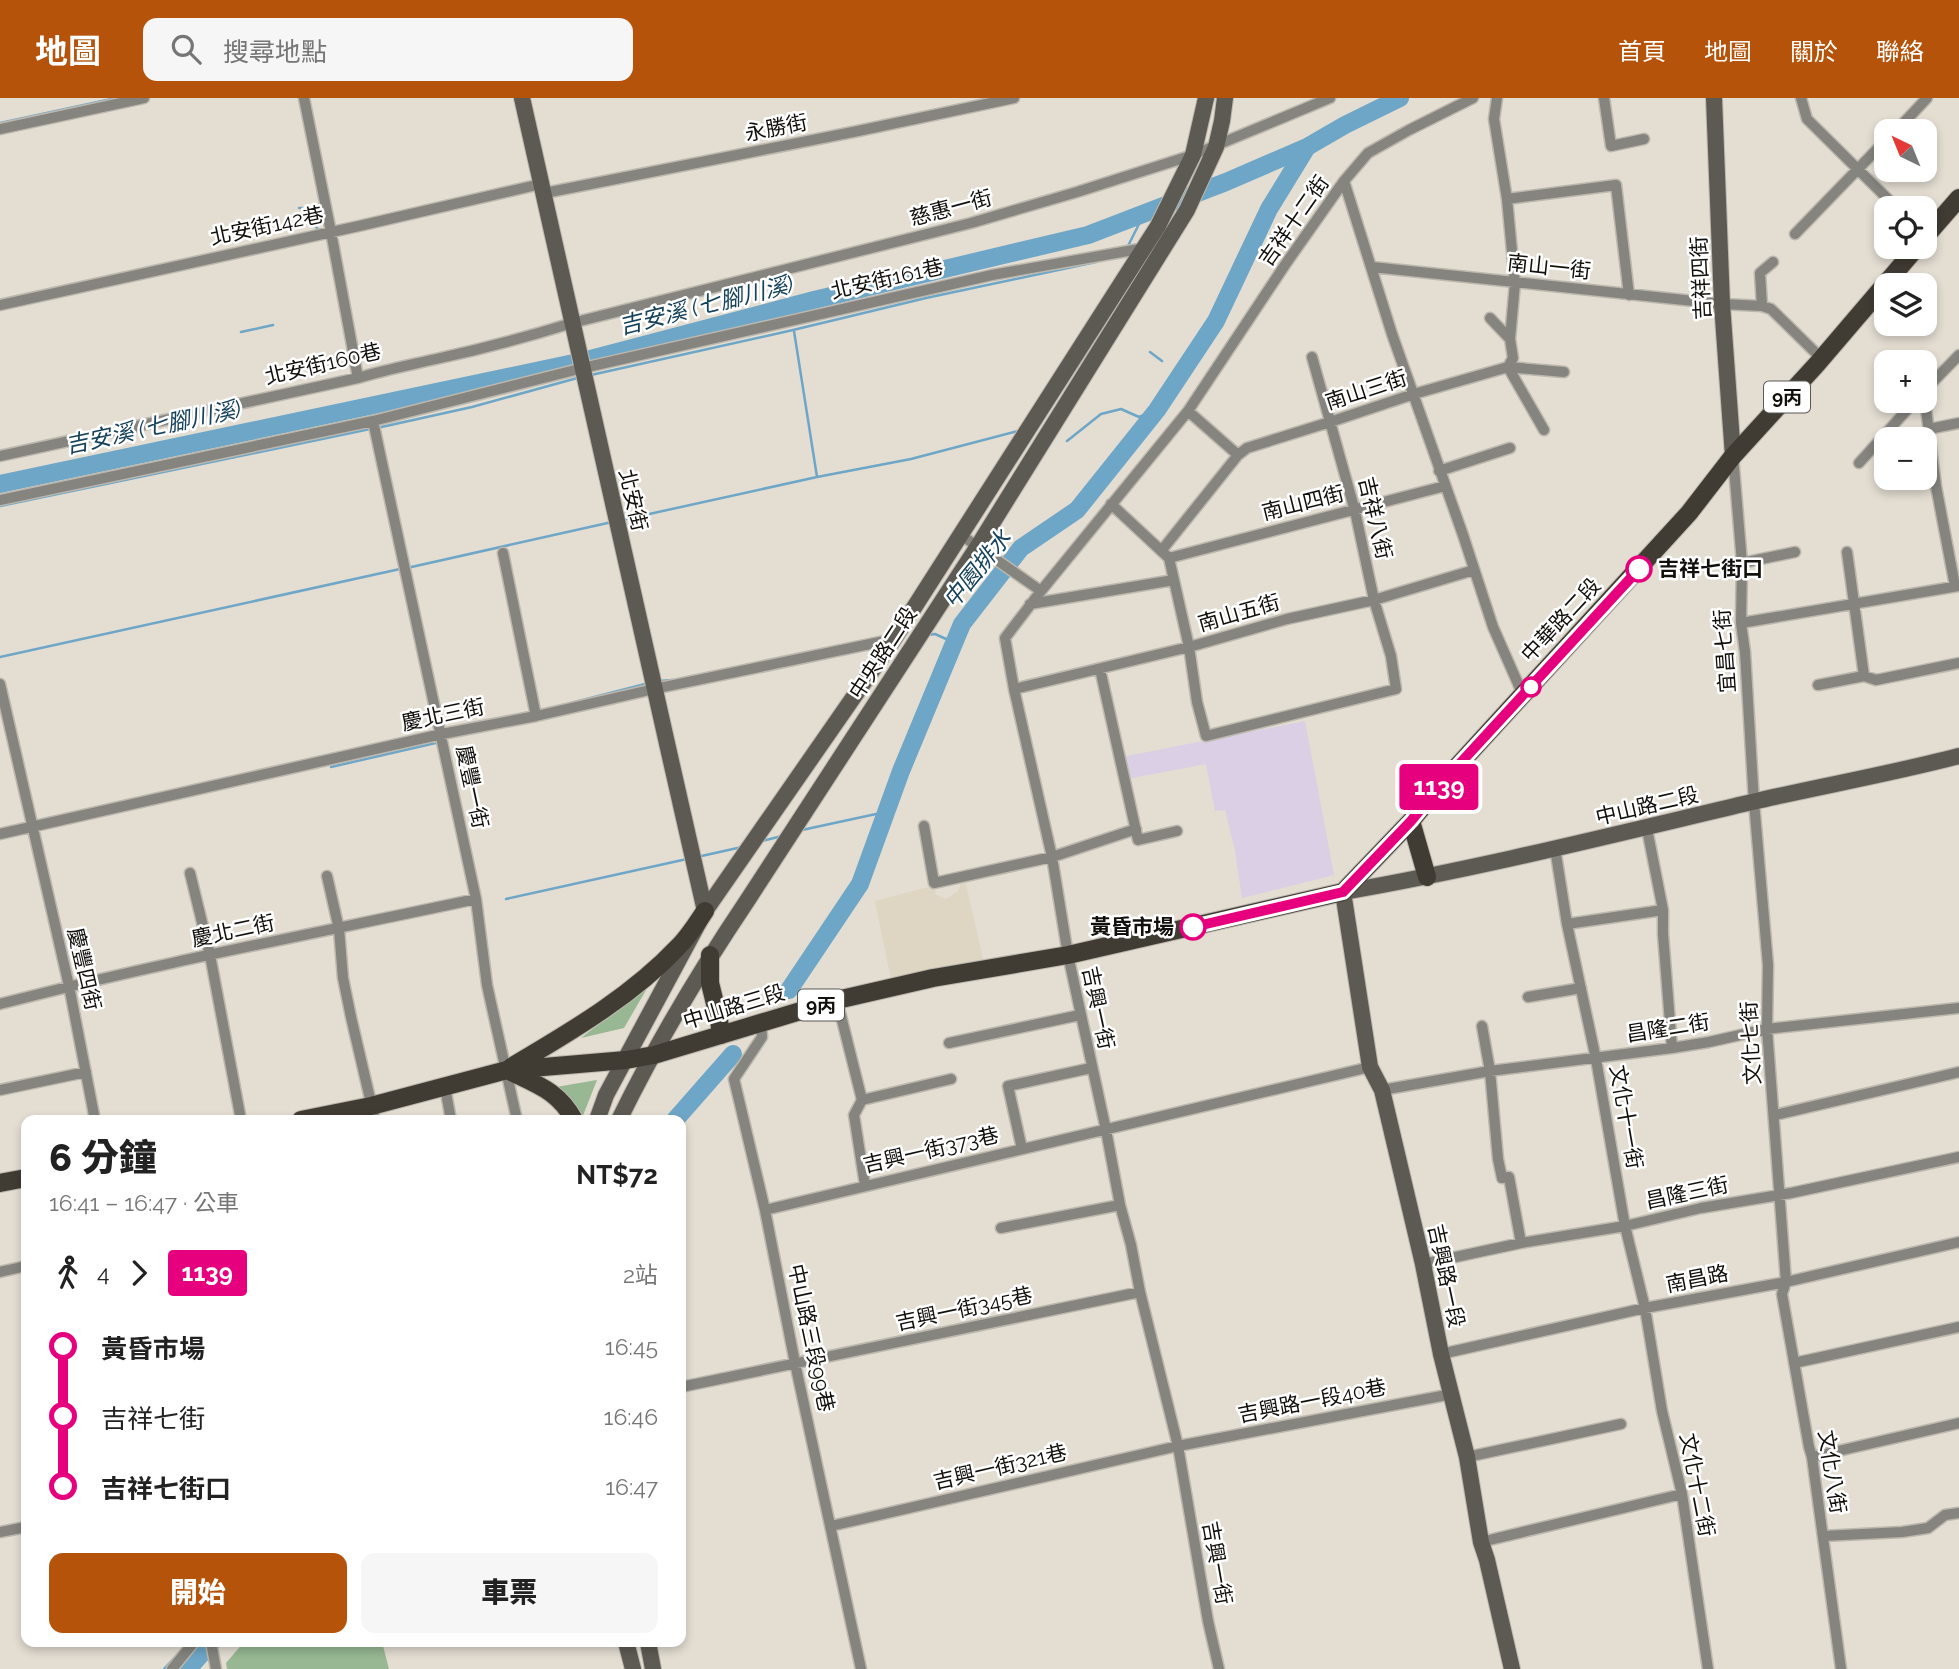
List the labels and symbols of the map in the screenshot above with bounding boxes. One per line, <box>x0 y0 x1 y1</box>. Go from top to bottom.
street label: 永勝街 <box>743 109 809 146</box>
north arrow <box>1874 119 1937 182</box>
street label: 吉祥十二街 <box>1253 171 1334 271</box>
street label: 慈惠一街 <box>907 185 995 230</box>
street label: 北安街142巷 <box>208 201 326 250</box>
street label: 吉祥四街 <box>1686 235 1715 321</box>
street label: 南山一街 <box>1506 250 1592 283</box>
street label: 北安街161巷 <box>828 253 946 304</box>
water label: 吉安溪 (七腳川溪) <box>616 270 796 339</box>
street label: 北安街160巷 <box>262 338 383 389</box>
street label: 南山三街 <box>1322 365 1410 414</box>
road number: 9丙 <box>1764 382 1810 412</box>
water label: 吉安溪 (七腳川溪) <box>63 395 243 458</box>
street label: 北安街 <box>614 466 653 533</box>
street label: 吉祥八街 <box>1354 474 1397 562</box>
street label: 南山四街 <box>1259 480 1347 525</box>
water label: 中園排水 <box>937 524 1017 613</box>
marker: 吉祥七街口 <box>1626 556 1652 582</box>
place label: 吉祥七街口 <box>1658 556 1763 581</box>
street label: 中華路二段 <box>1516 573 1606 667</box>
street label: 南山五街 <box>1195 589 1283 636</box>
street label: 中央路二段 <box>844 602 922 704</box>
street label: 宜昌七街 <box>1709 608 1740 694</box>
unlabelled marker <box>1521 677 1541 697</box>
street label: 慶北三街 <box>399 694 487 735</box>
street label: 慶豐一街 <box>452 743 493 831</box>
line badge: 1139 <box>1390 764 1488 810</box>
street label: 中山路二段 <box>1593 782 1701 830</box>
street label: 慶北二街 <box>189 910 277 951</box>
place label: 黃昏市場 <box>1090 914 1174 939</box>
marker: 黃昏市場 <box>1180 914 1206 940</box>
street label: 慶豐四街 <box>63 925 106 1013</box>
street label: 吉興一街 <box>1078 964 1119 1052</box>
street label: 中山路三段 <box>680 979 788 1034</box>
road number: 9丙 <box>798 990 844 1021</box>
street label: 文化七街 <box>1736 1000 1765 1086</box>
street label: 昌隆二街 <box>1624 1009 1711 1046</box>
street label: 文化十一街 <box>1605 1063 1648 1171</box>
street label: 吉興一街373巷 <box>861 1122 1001 1177</box>
street label: 昌隆三街 <box>1643 1172 1731 1213</box>
street label: 吉興路一段 <box>1423 1222 1470 1330</box>
street label: 南昌路 <box>1664 1260 1730 1297</box>
street label: 中山路三段99巷 <box>784 1262 839 1414</box>
street label: 吉興一街345巷 <box>893 1282 1035 1335</box>
street label: 吉興路一段40巷 <box>1236 1374 1388 1427</box>
street label: 文化八街 <box>1814 1428 1851 1515</box>
street label: 文化十二街 <box>1675 1431 1720 1539</box>
street label: 吉興一街321巷 <box>931 1439 1069 1494</box>
street label: 吉興一街 <box>1198 1519 1237 1606</box>

